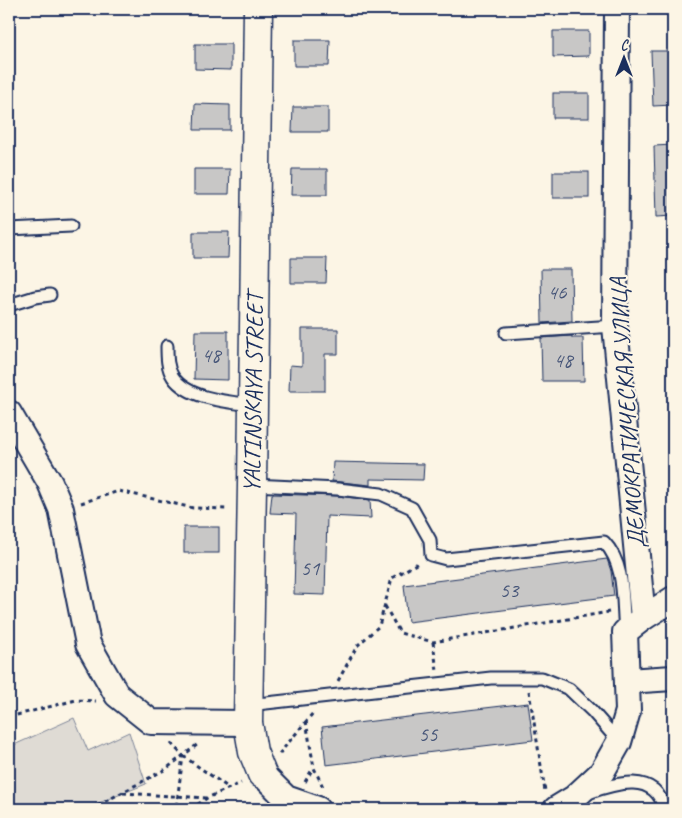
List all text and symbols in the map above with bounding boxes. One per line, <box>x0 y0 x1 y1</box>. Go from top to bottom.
north arrow <box>600 32 650 82</box>
text: С <box>621 37 630 54</box>
street label: ДЕМОКРАТИЧЕСКАЯ УЛИЦА <box>603 276 651 549</box>
house number: 46 <box>548 279 567 305</box>
street label: YALTINSKAYA STREET <box>236 287 270 493</box>
house number: 48 <box>202 342 223 368</box>
house number: 48 <box>554 347 575 373</box>
house number: 51 <box>301 555 321 581</box>
house number: 53 <box>500 577 520 603</box>
house number: 55 <box>419 721 439 747</box>

